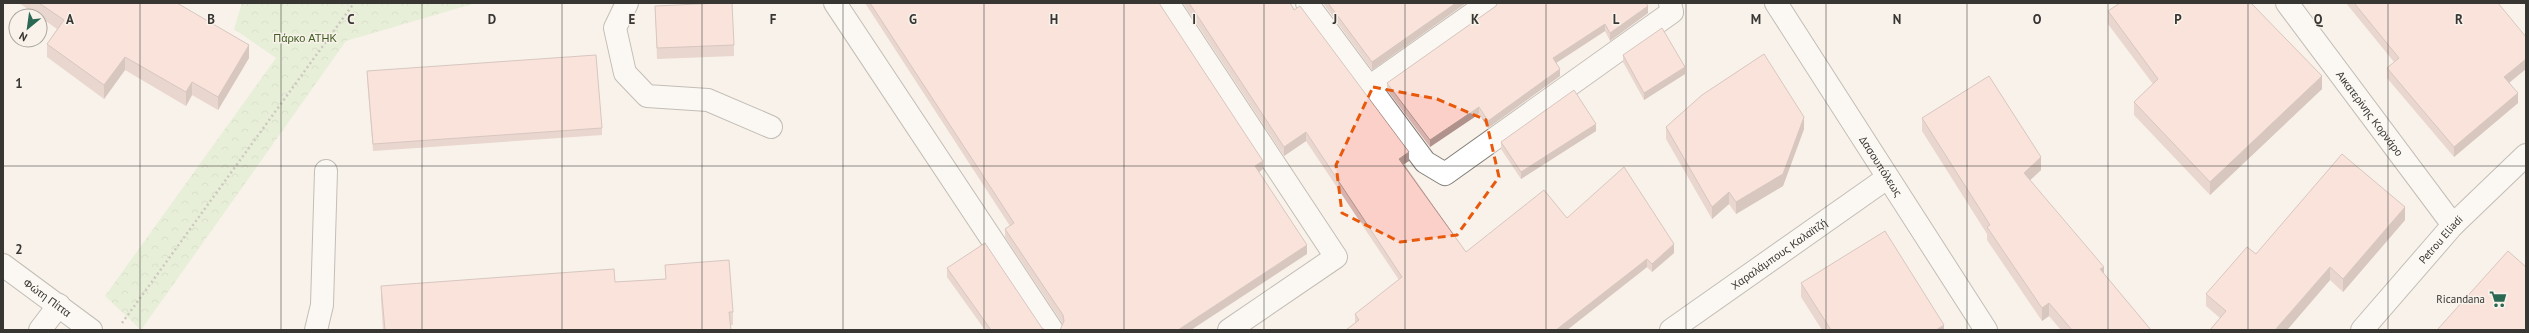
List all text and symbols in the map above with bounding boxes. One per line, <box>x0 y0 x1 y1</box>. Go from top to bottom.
north arrow <box>8 8 48 48</box>
text: A <box>66 11 74 28</box>
text: B <box>207 11 215 28</box>
text: C <box>347 11 355 28</box>
text: D <box>488 11 496 28</box>
text: E <box>629 11 636 28</box>
text: F <box>770 11 777 28</box>
text: G <box>909 11 917 28</box>
text: H <box>1050 11 1058 28</box>
text: I <box>1192 11 1196 28</box>
text: J <box>1332 11 1337 28</box>
text: K <box>1471 11 1479 28</box>
text: L <box>1613 11 1620 28</box>
text: M <box>1751 11 1761 28</box>
text: N <box>1893 11 1901 28</box>
text: O <box>2033 11 2042 28</box>
text: P <box>2174 11 2182 28</box>
text: Q <box>2314 11 2324 28</box>
text: R <box>2455 11 2463 28</box>
text: N <box>17 29 30 45</box>
park label: Πάρκο ΑΤΗΚ <box>273 31 337 45</box>
street label: Αικατερίνης Κορνάρο <box>2333 68 2406 159</box>
text: 1 <box>15 75 23 92</box>
street label: Δασουπόλεως <box>1856 133 1905 199</box>
street label: Petrou Eliadi <box>2416 212 2466 267</box>
street label: Χαραλάμπους Καλαϊτζή <box>1728 215 1830 293</box>
text: 2 <box>15 241 23 258</box>
street label: Φώτη Πίττα <box>21 275 74 320</box>
supermarket icon: Ricandana <box>2488 289 2508 309</box>
place label: Ricandana <box>2436 292 2485 306</box>

